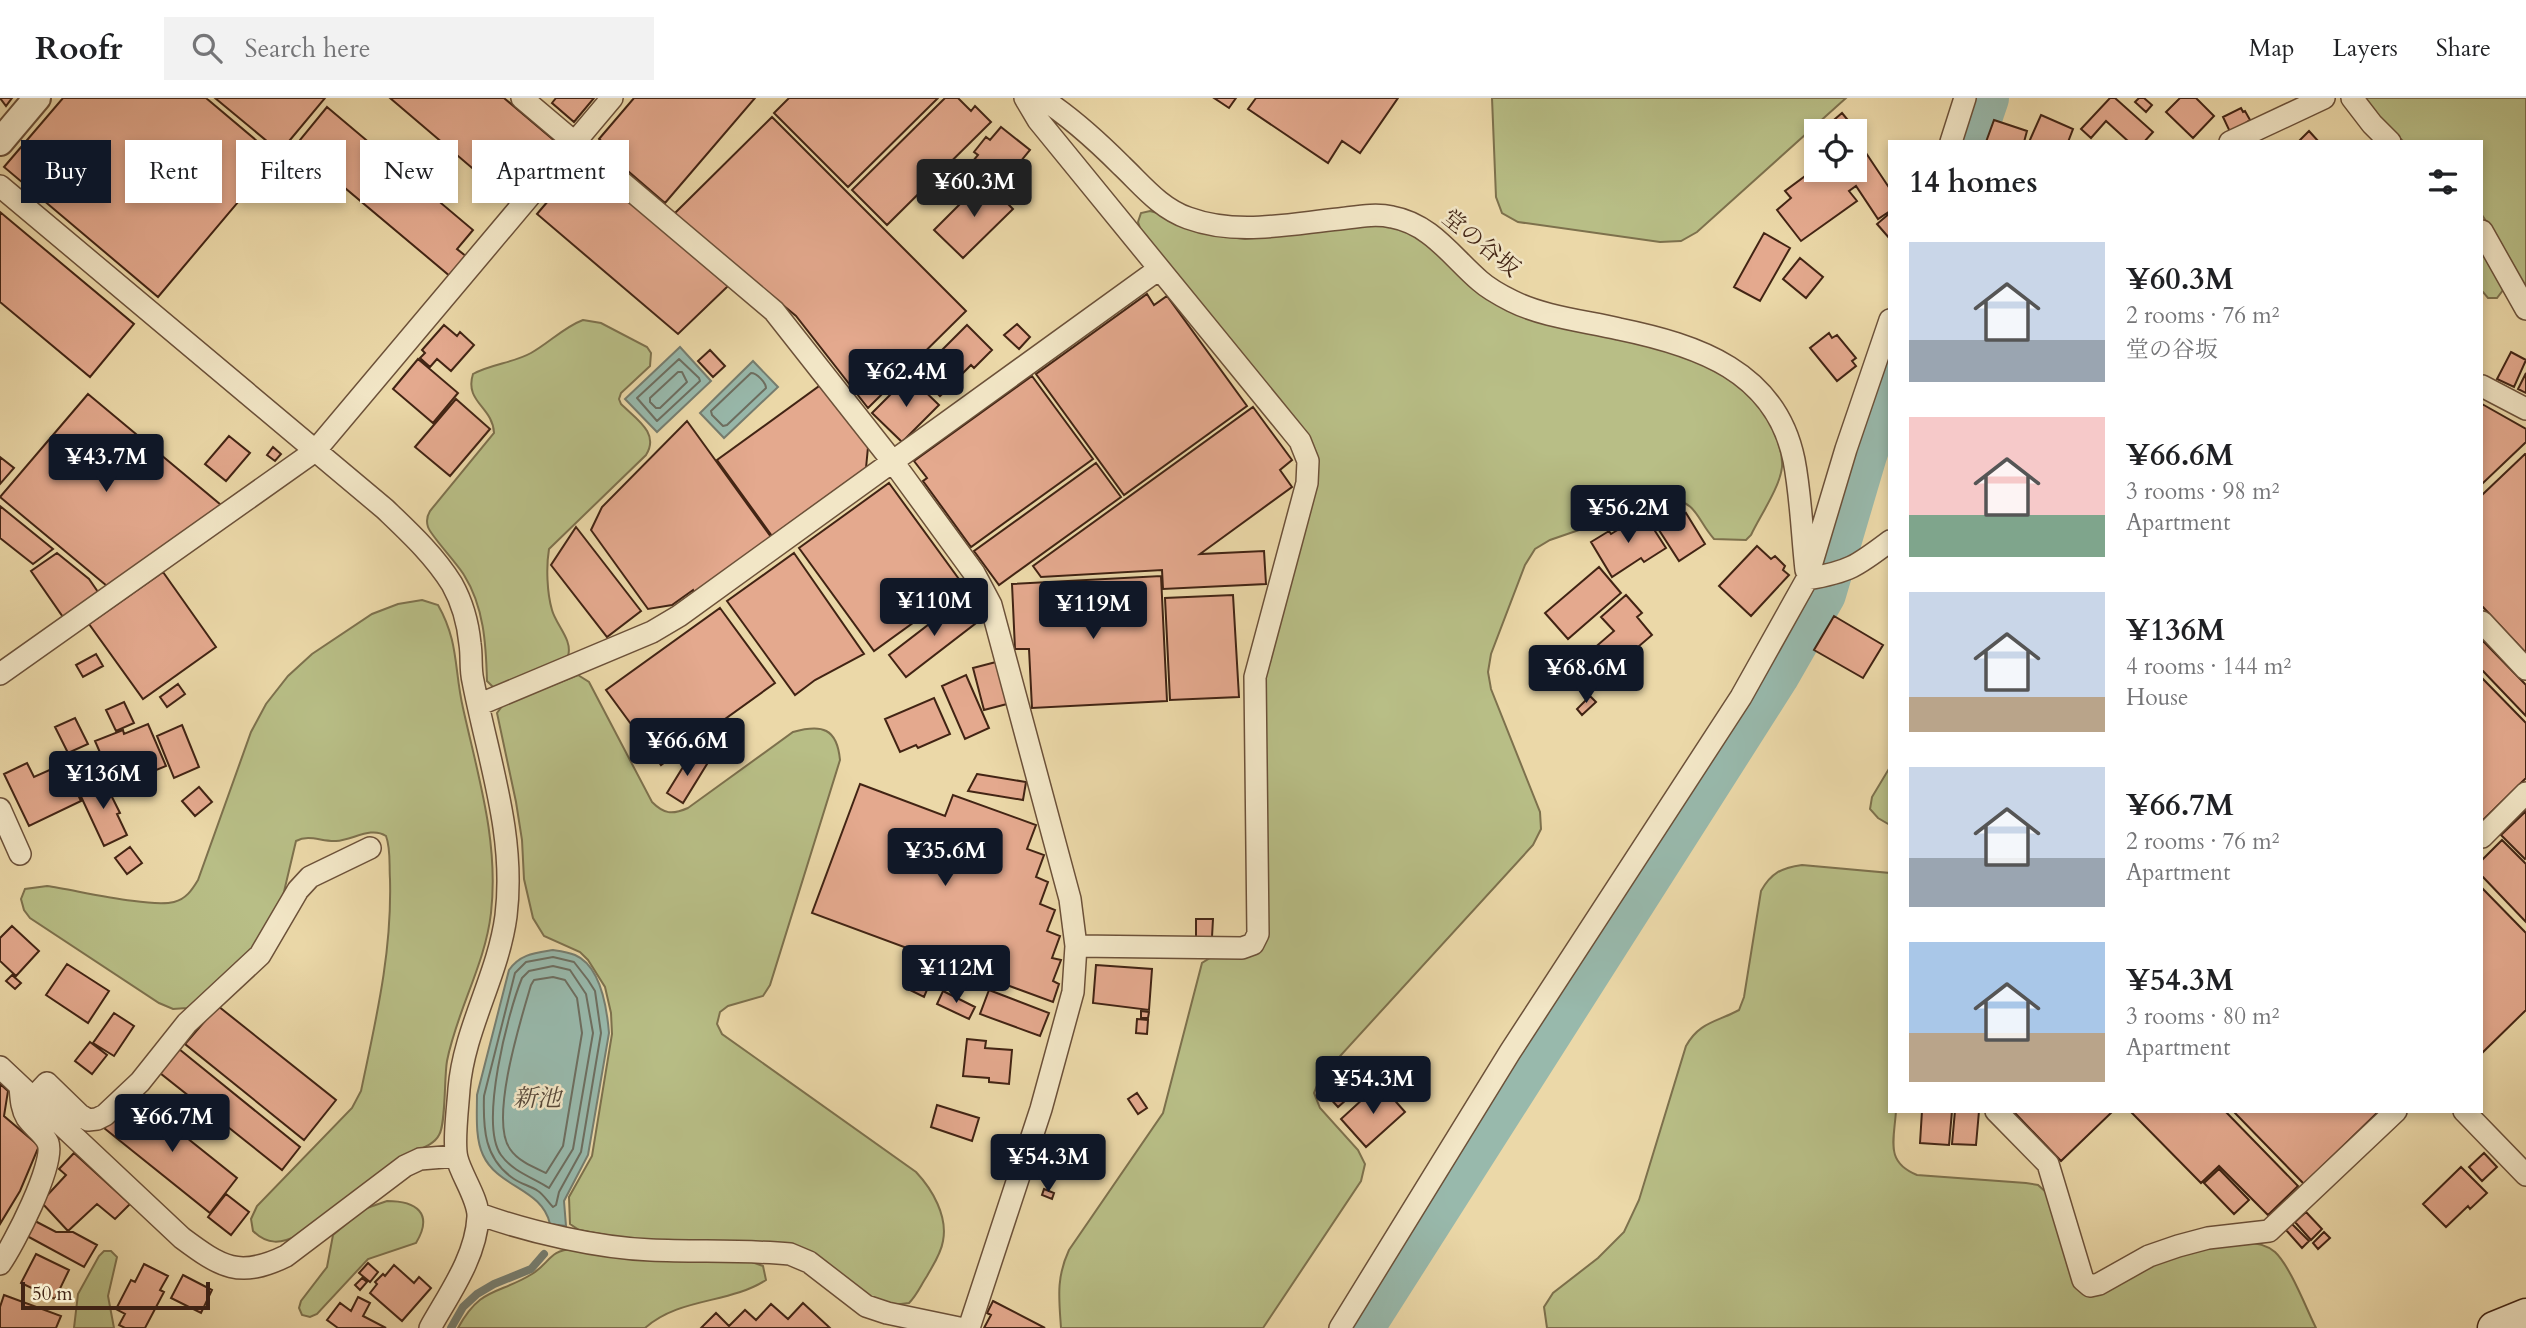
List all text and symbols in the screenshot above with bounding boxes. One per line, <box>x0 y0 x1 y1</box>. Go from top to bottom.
search box <box>164 17 654 80</box>
text: Roofr <box>35 26 122 71</box>
icon: search <box>188 29 226 67</box>
text: Search here <box>244 31 370 66</box>
text: Map <box>2249 32 2295 65</box>
text: Layers <box>2333 32 2398 65</box>
text: Share <box>2436 32 2491 65</box>
map controls <box>1804 119 1867 182</box>
button: locate <box>1804 119 1867 182</box>
chip: Buy <box>21 140 111 203</box>
chip: Rent <box>125 140 222 203</box>
chip: Filters <box>236 140 346 203</box>
chip: New <box>360 140 458 203</box>
chip: Apartment <box>472 140 629 203</box>
pin: ¥60.3M <box>917 159 1031 219</box>
text: 14 homes <box>1909 162 2038 203</box>
icon: filters <box>2424 163 2462 201</box>
text: ¥60.3M <box>933 166 1015 197</box>
street label: 堂の谷坂 <box>1435 202 1527 284</box>
text: ¥60.3M <box>2126 259 2234 300</box>
icon: home <box>1965 270 2049 354</box>
text: 2 rooms · 76 m² <box>2126 300 2279 331</box>
text: 堂の谷坂 <box>2126 334 2218 365</box>
pin: ¥62.4M <box>849 350 963 409</box>
text: ¥62.4M <box>865 356 947 387</box>
pin: ¥43.7M <box>49 434 163 494</box>
text: ¥66.6M <box>2126 435 2234 476</box>
text: ¥43.7M <box>65 441 147 472</box>
icon: home <box>1965 445 2049 529</box>
text: 3 rooms · 98 m² <box>2126 476 2279 507</box>
pin: ¥56.2M <box>1571 486 1685 545</box>
text: ¥56.2M <box>1587 492 1669 523</box>
text: Apartment <box>2126 507 2230 538</box>
pin: ¥110M <box>885 578 983 638</box>
pin: ¥119M <box>1044 582 1142 641</box>
text: ¥110M <box>896 585 972 616</box>
text: ¥119M <box>1055 588 1131 619</box>
text: ¥136M <box>2126 610 2225 651</box>
icon: home <box>1965 620 2049 704</box>
pin: ¥68.6M <box>1529 646 1643 705</box>
text: 4 rooms · 144 m² <box>2126 651 2291 682</box>
text: ¥68.6M <box>1545 652 1627 683</box>
text: House <box>2126 682 2188 713</box>
pin: ¥66.6M <box>630 718 744 778</box>
text: ¥66.6M <box>646 725 728 756</box>
pin: ¥136M <box>54 752 152 811</box>
text: ¥136M <box>65 758 141 789</box>
text: ¥66.7M <box>2126 785 2234 826</box>
icon: home <box>1965 795 2049 879</box>
text: 2 rooms · 76 m² <box>2126 826 2279 857</box>
pin: ¥35.6M <box>888 828 1002 888</box>
text: ¥35.6M <box>904 835 986 866</box>
text: Apartment <box>2126 857 2230 888</box>
pin: ¥112M <box>907 946 1005 1005</box>
text: ¥112M <box>918 952 994 983</box>
text: ¥54.3M <box>2126 960 2234 1001</box>
icon: home <box>1965 970 2049 1054</box>
text: 3 rooms · 80 m² <box>2126 1001 2279 1032</box>
text: Apartment <box>2126 1032 2230 1063</box>
pin: ¥54.3M <box>1316 1056 1430 1116</box>
text: ¥54.3M <box>1332 1063 1414 1094</box>
water label: 新池 <box>513 1082 564 1115</box>
pin: ¥66.7M <box>115 1094 229 1154</box>
text: ¥66.7M <box>131 1101 213 1132</box>
pin: ¥54.3M <box>991 1134 1105 1194</box>
text: ¥54.3M <box>1007 1141 1089 1172</box>
scale bar <box>21 1279 210 1311</box>
text: 50 m <box>32 1281 73 1307</box>

